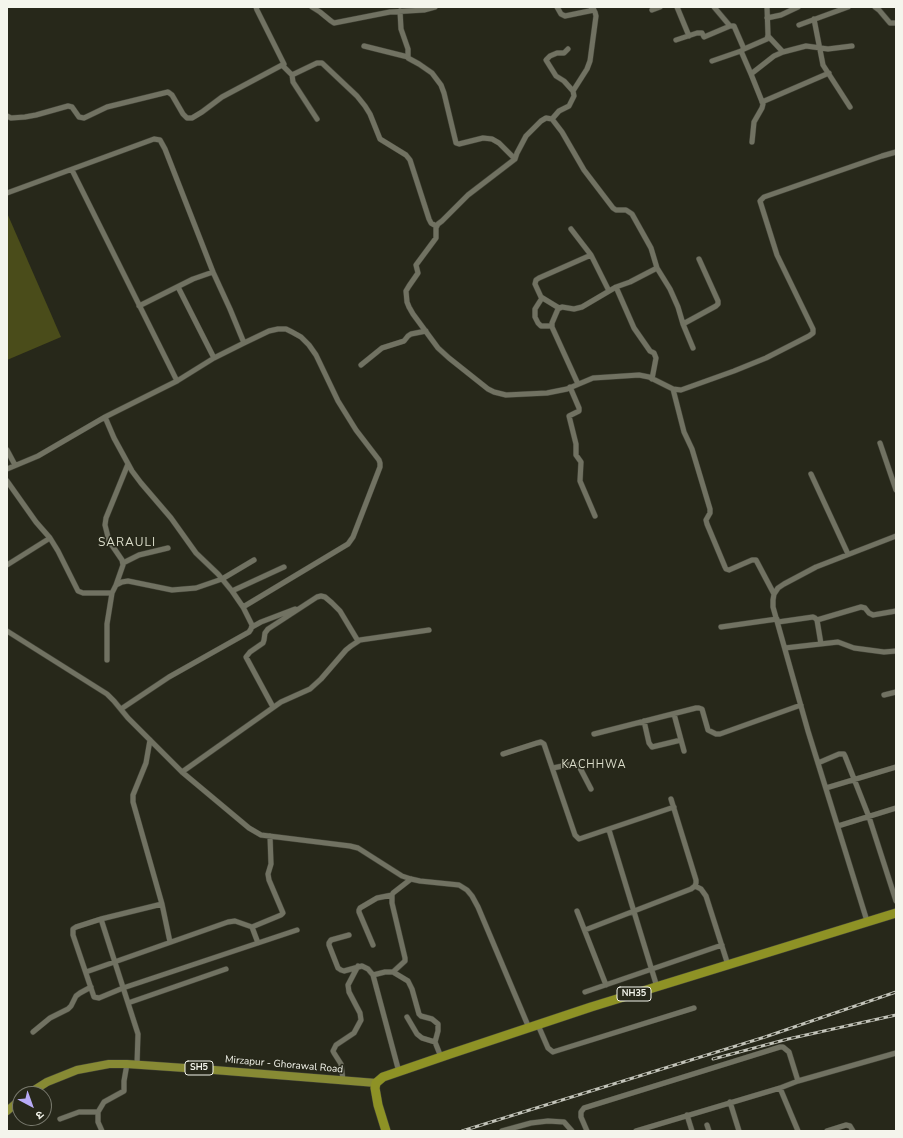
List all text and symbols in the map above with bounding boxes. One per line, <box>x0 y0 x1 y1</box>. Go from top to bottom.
district label: SARAULI <box>98 536 156 550</box>
district label: KACHHWA <box>561 758 627 772</box>
road number: NH35 <box>617 987 651 1001</box>
street label: Mirzapur - Ghorawal Road <box>224 1054 344 1076</box>
road number: SH5 <box>185 1061 213 1075</box>
north arrow <box>12 1086 52 1126</box>
text: उ <box>32 1107 47 1122</box>

